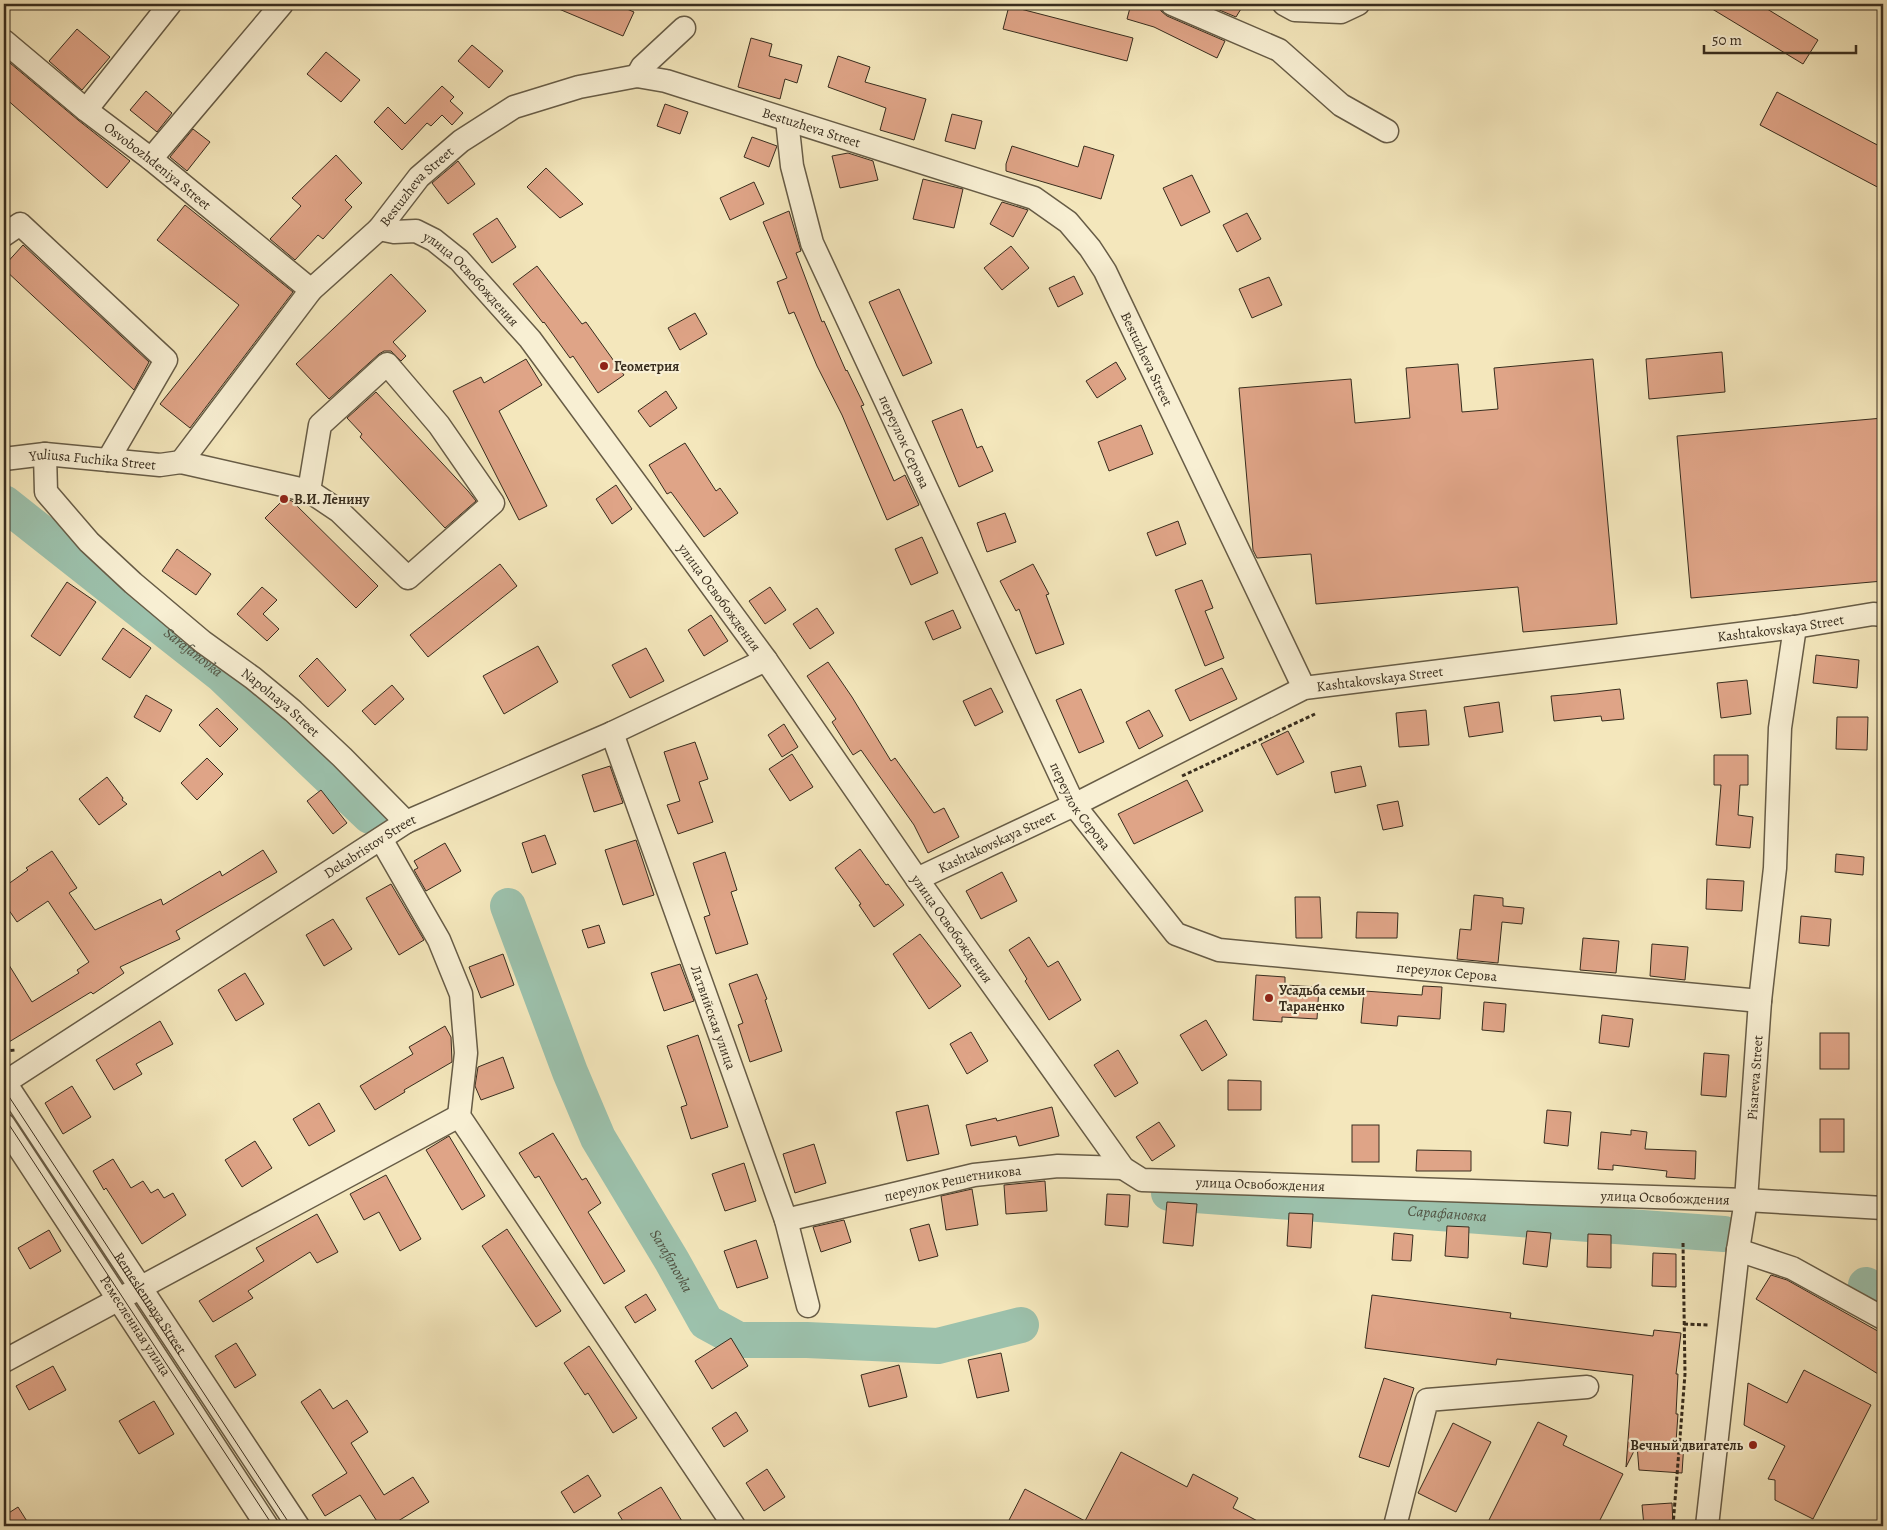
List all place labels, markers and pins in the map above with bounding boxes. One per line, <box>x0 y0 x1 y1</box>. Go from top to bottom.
place label: Геометрия <box>614 357 679 376</box>
marker: Геометрия <box>598 360 610 372</box>
place label: В.И. Ленину <box>294 490 370 509</box>
marker: В.И. Ленину <box>278 493 290 505</box>
place label: Усадьба семьи Тараненко <box>1279 981 1365 1016</box>
marker: Усадьба семьи Тараненко <box>1263 992 1275 1004</box>
place label: Вечный двигатель <box>1630 1436 1744 1455</box>
marker: Вечный двигатель <box>1747 1439 1759 1451</box>

